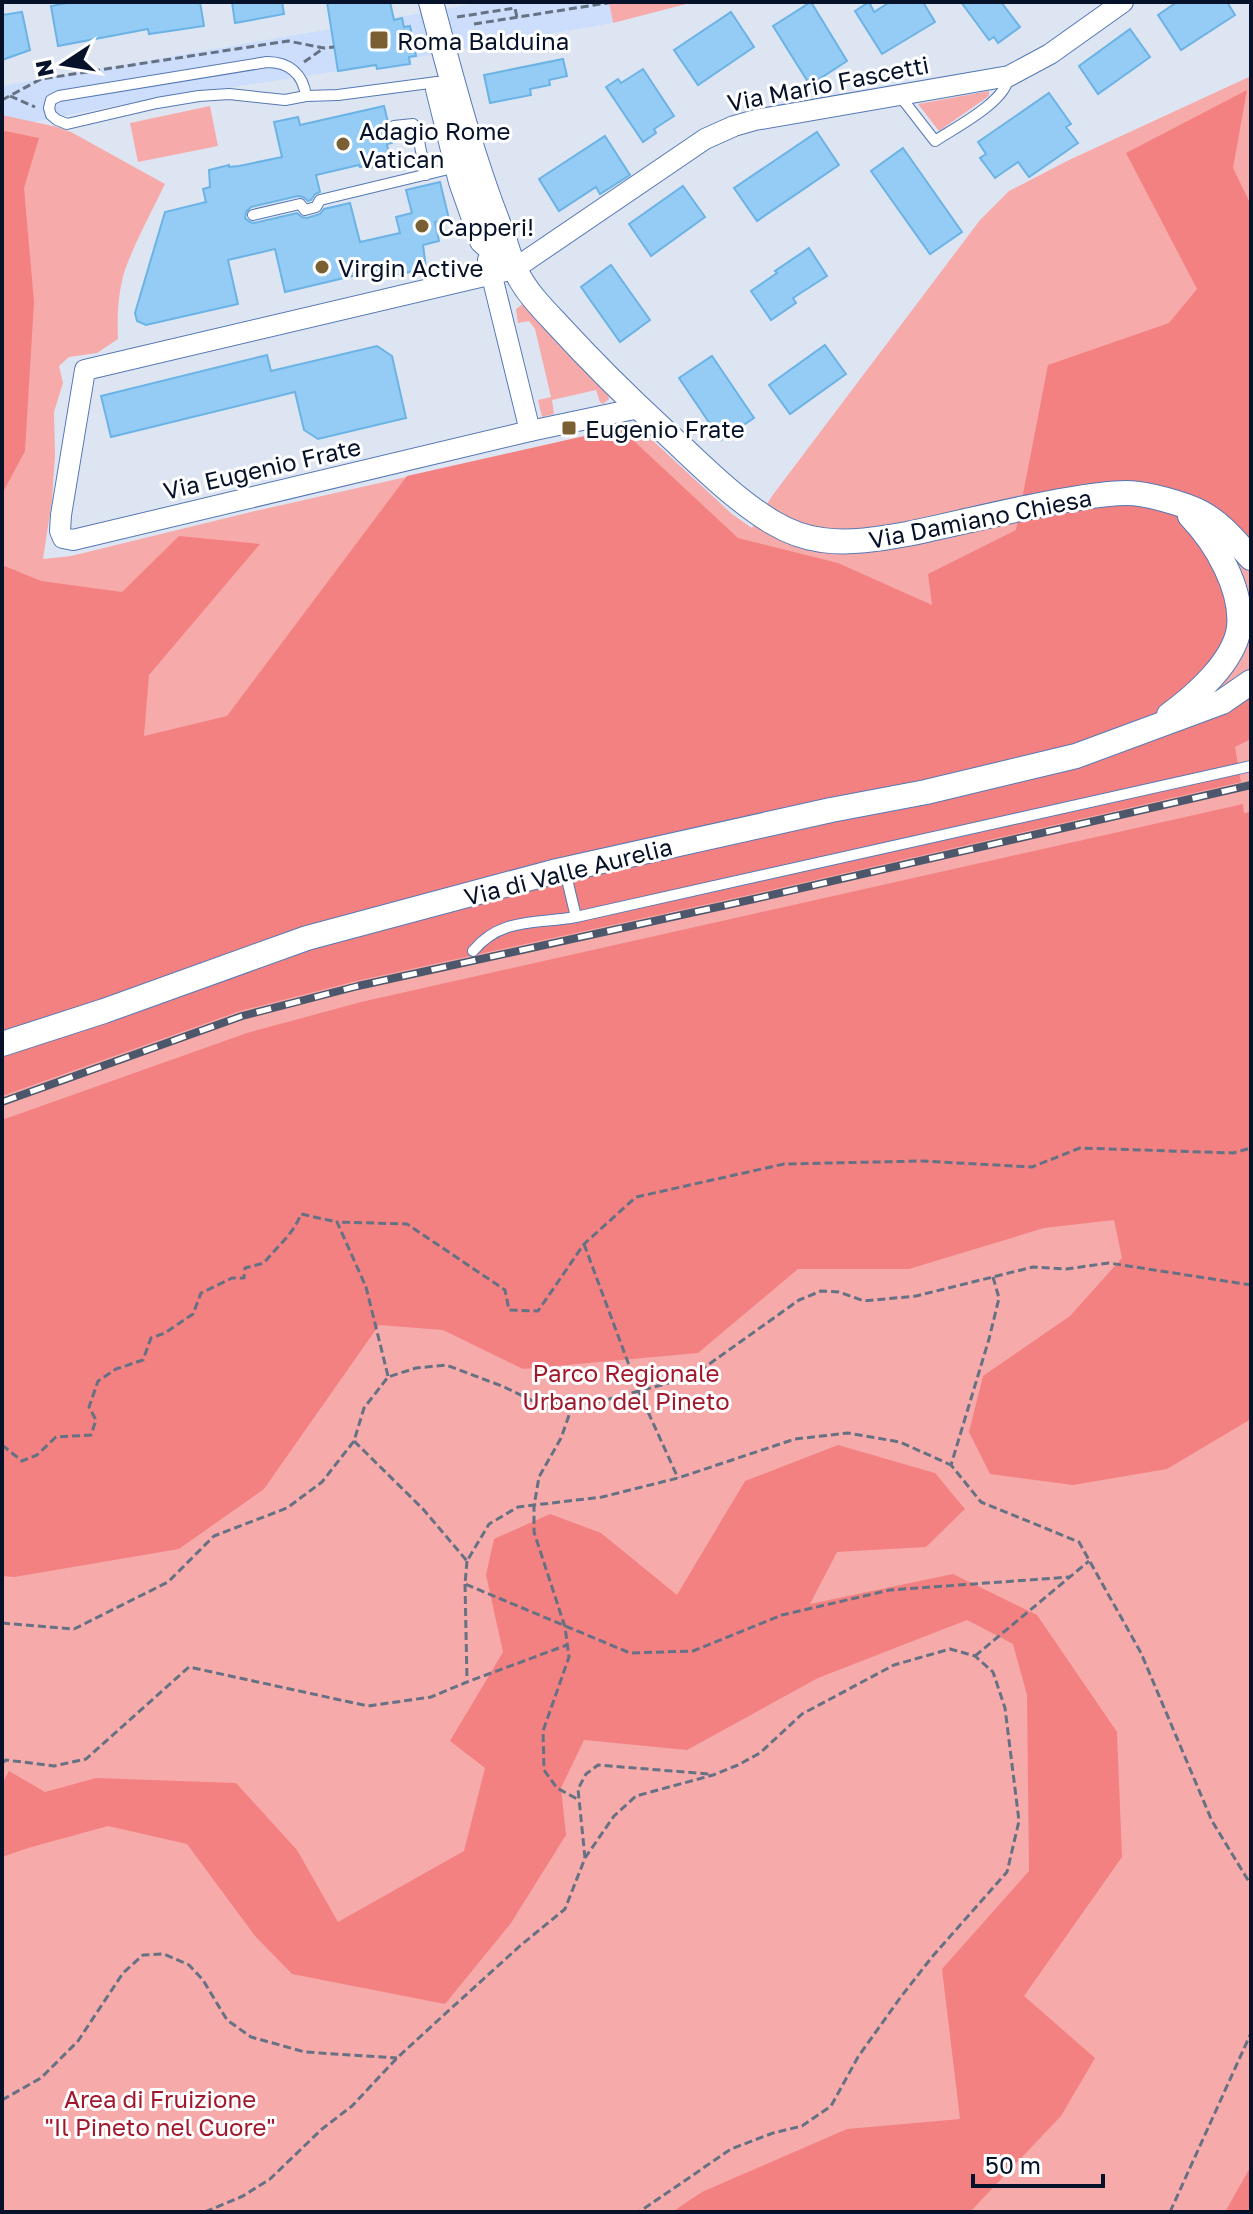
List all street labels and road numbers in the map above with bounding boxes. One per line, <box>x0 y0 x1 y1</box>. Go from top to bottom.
street label: Via Mario Fascetti <box>725 49 931 117</box>
street label: Via Eugenio Frate <box>160 431 364 505</box>
street label: Via Damiano Chiesa <box>866 482 1094 554</box>
street label: Via di Valle Aurelia <box>461 831 675 911</box>

